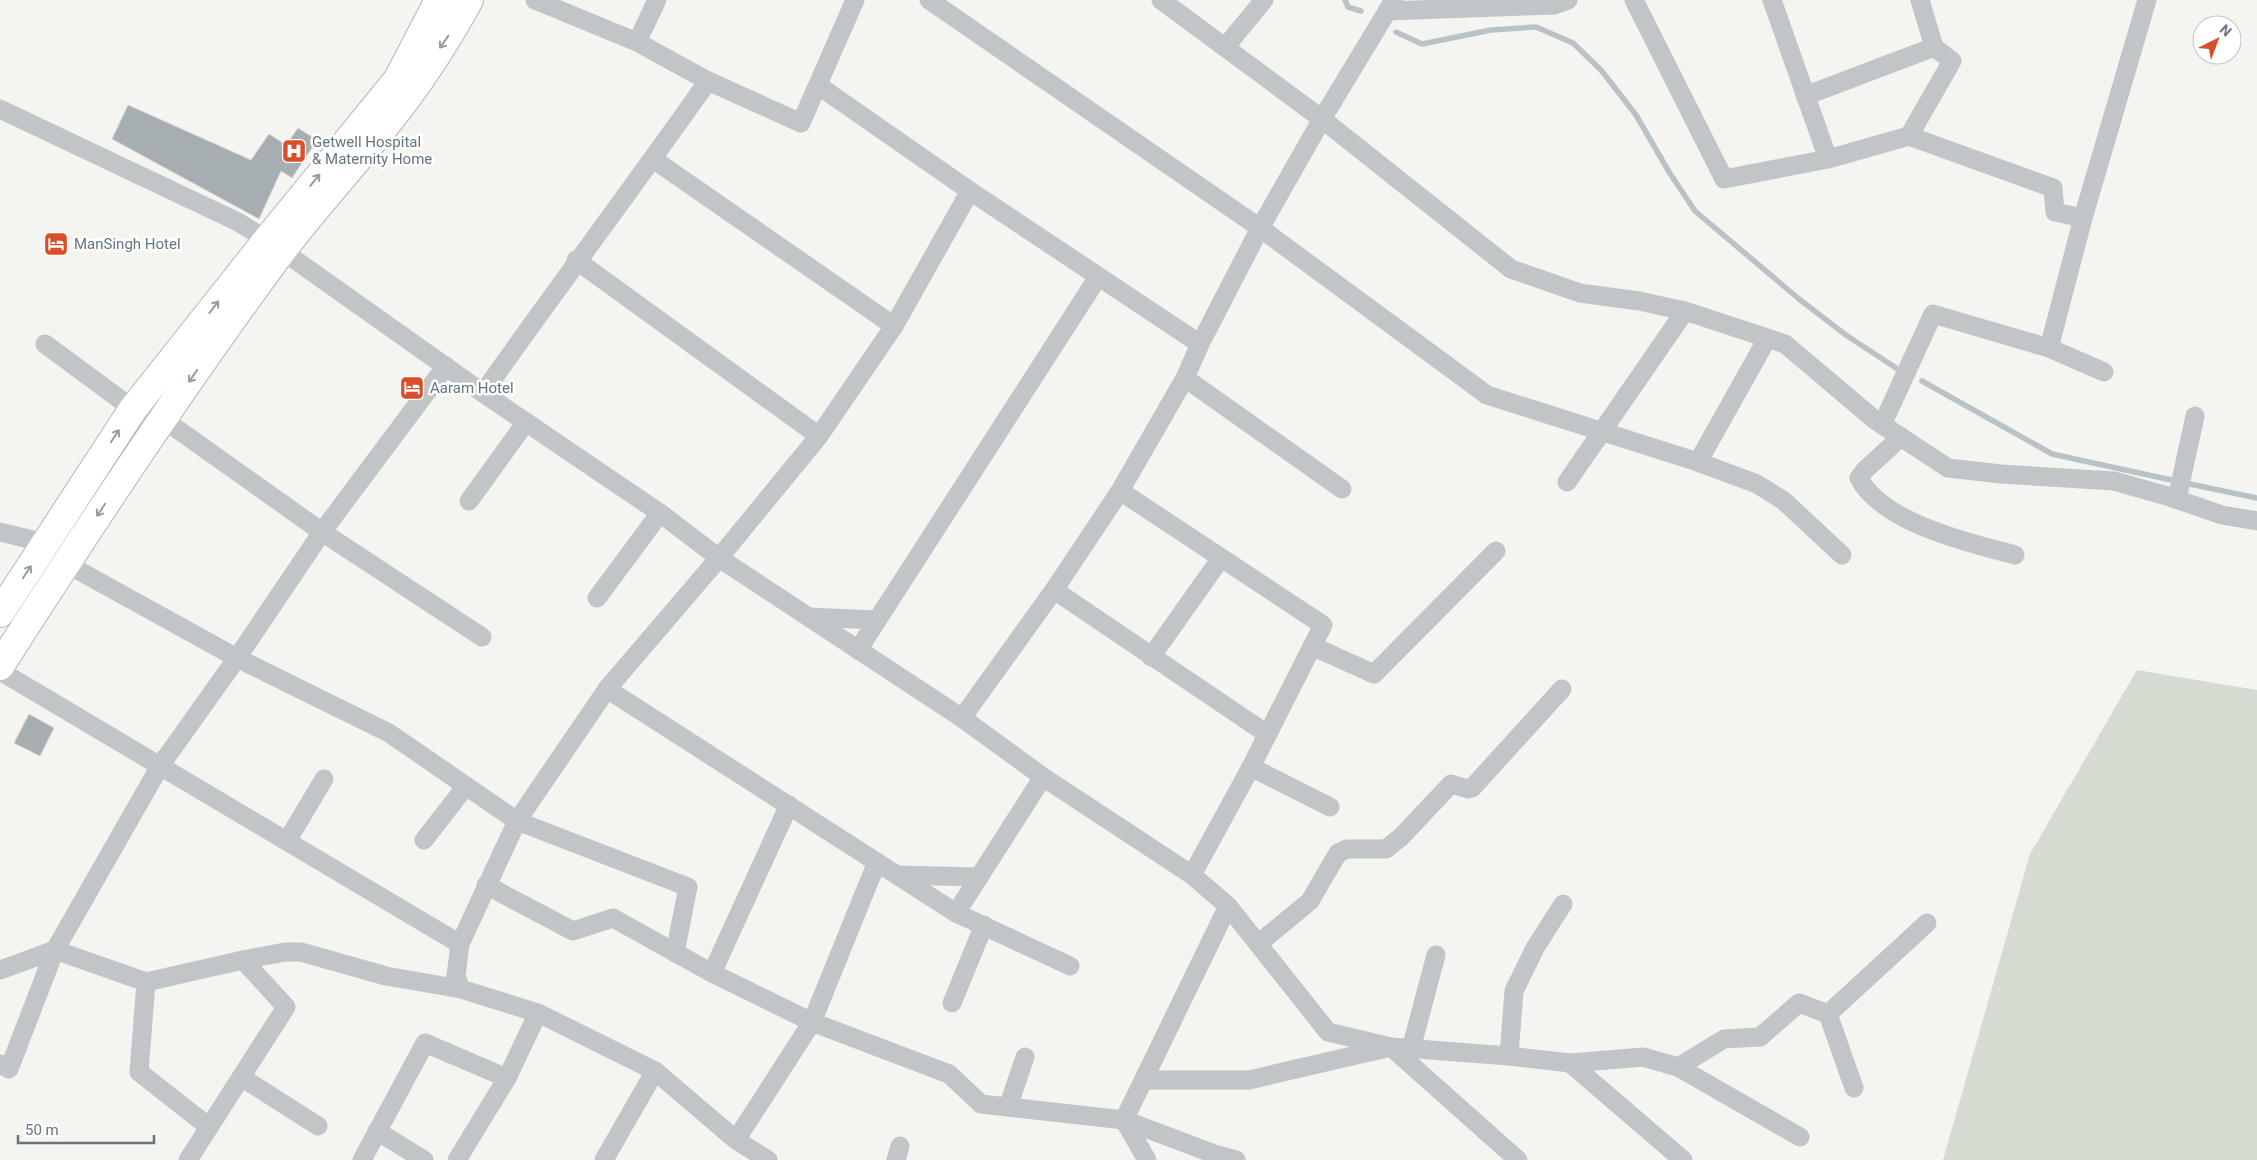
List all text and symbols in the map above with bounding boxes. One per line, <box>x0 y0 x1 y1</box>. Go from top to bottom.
north arrow <box>2192 15 2242 65</box>
text: N <box>2217 21 2235 40</box>
one-way arrow <box>439 35 449 49</box>
place label: Getwell Hospital & Maternity Home <box>312 133 432 168</box>
hospital icon: Getwell Hospital & Maternity Home <box>281 138 307 164</box>
one-way arrow <box>310 174 321 187</box>
hotel icon: ManSingh Hotel <box>43 231 69 257</box>
place label: ManSingh Hotel <box>74 235 181 253</box>
one-way arrow <box>209 300 219 314</box>
one-way arrow <box>188 369 198 383</box>
hotel icon: Aaram Hotel <box>399 375 425 401</box>
place label: Aaram Hotel <box>430 379 514 397</box>
one-way arrow <box>110 429 120 443</box>
one-way arrow <box>96 503 106 517</box>
one-way arrow <box>21 565 32 579</box>
scale bar <box>18 1112 154 1144</box>
text: 50 m <box>25 1121 59 1139</box>

